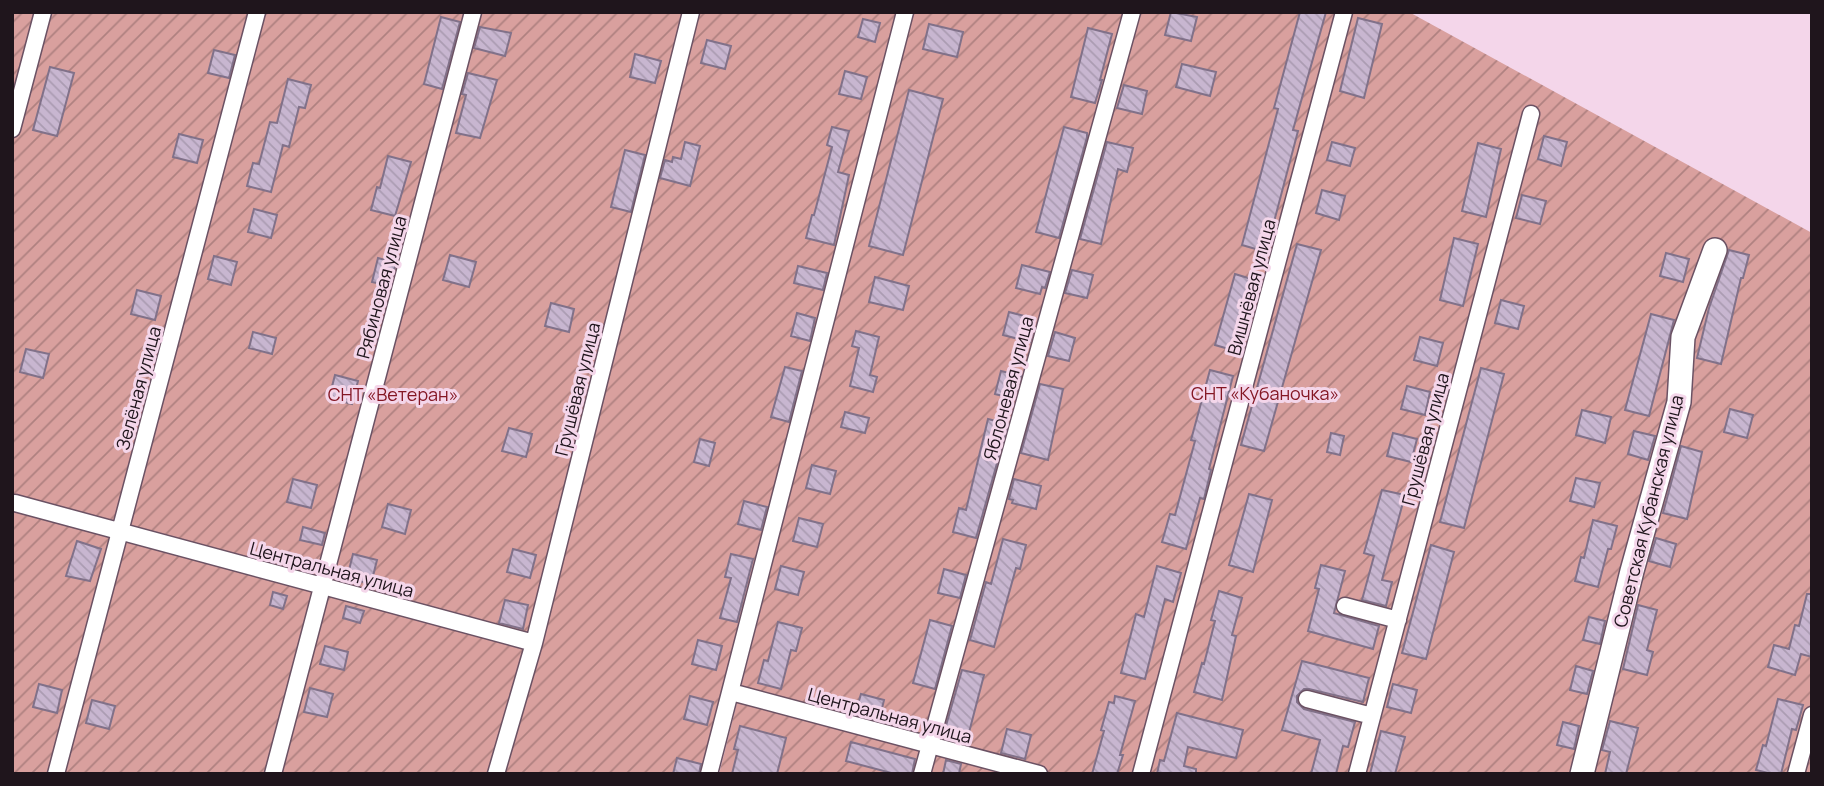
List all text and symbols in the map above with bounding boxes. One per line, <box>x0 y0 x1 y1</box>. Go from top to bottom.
street label: Рябиновая улица <box>350 213 412 361</box>
street label: Вишнёвая улица <box>1221 216 1281 358</box>
street label: Яблоневая улица <box>977 313 1039 463</box>
street label: Грушёвая улица <box>549 320 605 458</box>
street label: Зелёная улица <box>110 323 166 453</box>
street label: Грушёвая улица <box>1396 370 1454 508</box>
park label: СНТ «Кубаночка» <box>1191 381 1339 405</box>
park label: СНТ «Ветеран» <box>328 382 458 406</box>
street label: Советская Кубанская улица <box>1607 392 1689 630</box>
street label: Центральная улица <box>247 536 417 602</box>
street label: Центральная улица <box>805 682 975 748</box>

